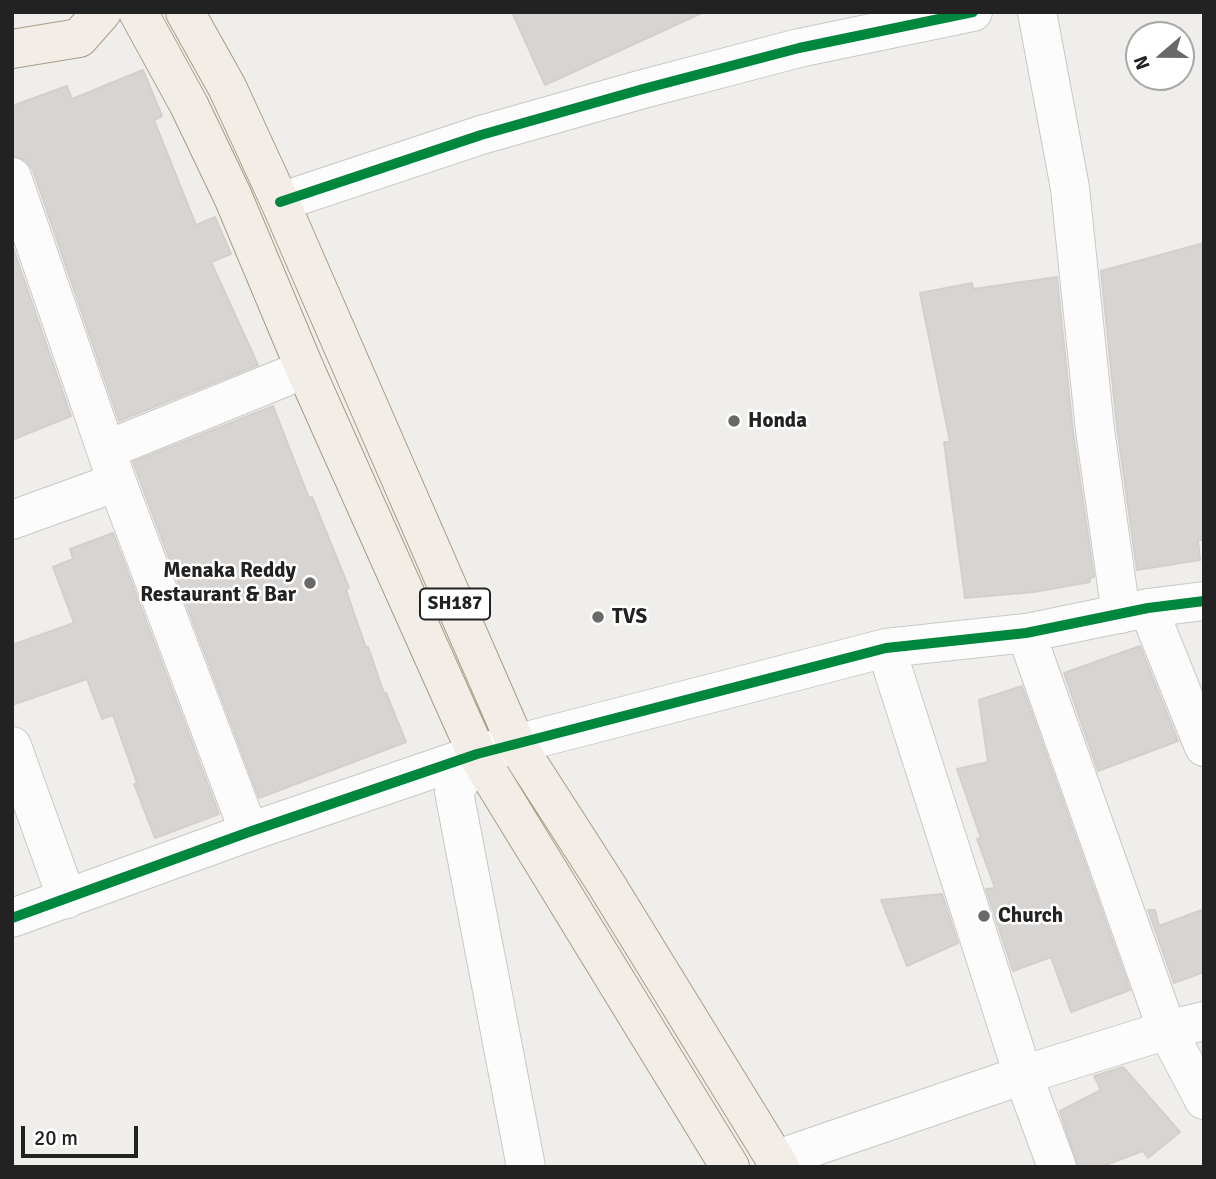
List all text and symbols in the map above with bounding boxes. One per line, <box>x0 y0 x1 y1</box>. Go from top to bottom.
north arrow <box>1125 21 1195 91</box>
text: N <box>1129 52 1156 73</box>
place label: Honda <box>748 408 807 434</box>
marker: Honda <box>726 413 742 429</box>
place label: Menaka Reddy Restaurant & Bar <box>140 558 296 608</box>
marker: Menaka Reddy Restaurant & Bar <box>302 575 318 591</box>
road number: SH187 <box>420 589 490 620</box>
place label: TVS <box>612 604 647 630</box>
marker: TVS <box>590 609 606 625</box>
place label: Church <box>998 903 1063 929</box>
marker: Church <box>976 908 992 924</box>
scale bar <box>24 1112 142 1156</box>
text: 20 m <box>34 1125 78 1151</box>

